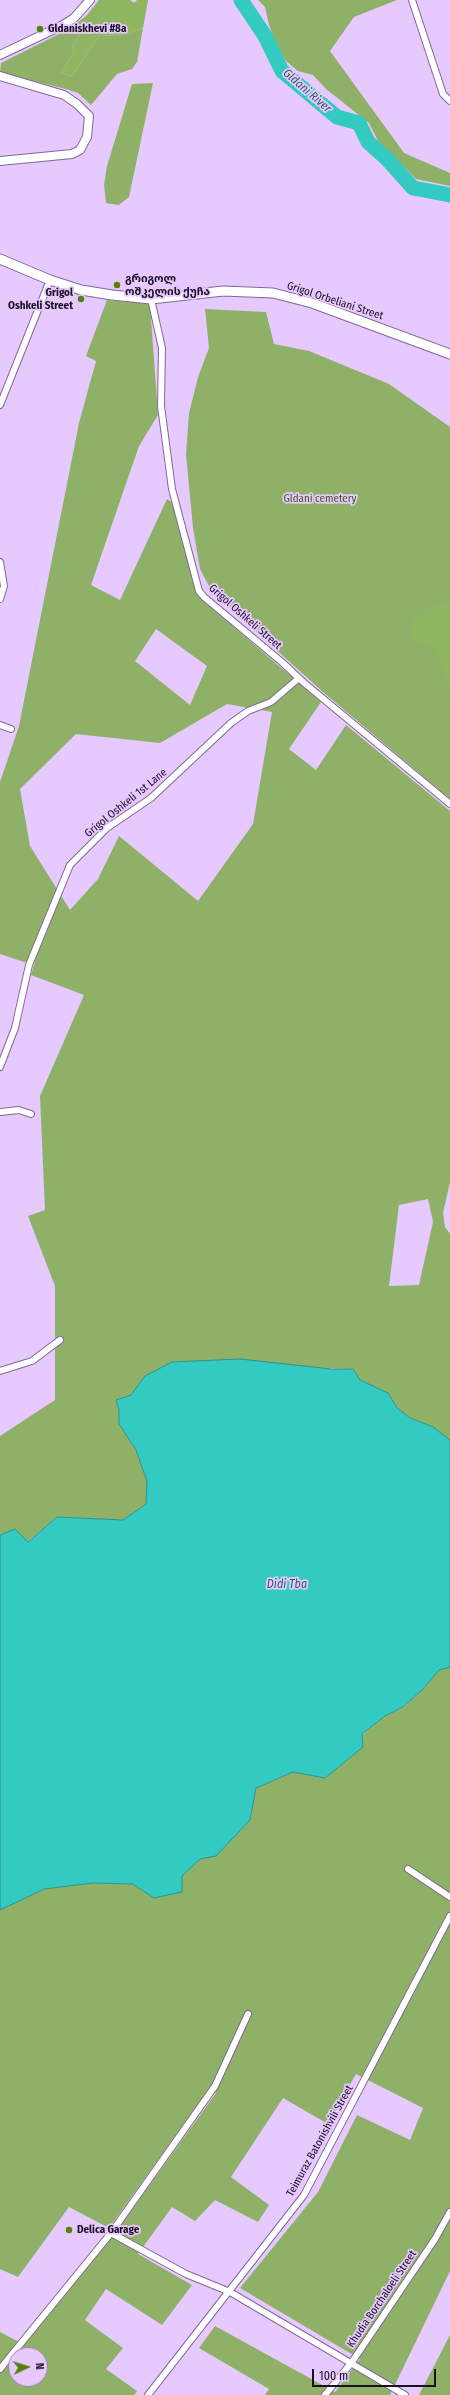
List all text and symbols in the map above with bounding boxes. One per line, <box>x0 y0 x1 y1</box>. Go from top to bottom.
place label: Gldaniskhevi #8a <box>48 22 126 36</box>
marker: Gldaniskhevi #8a <box>35 24 45 34</box>
water label: Gldani River <box>280 66 334 116</box>
place label: გრიგოლ ოშკელის ქუჩა <box>125 272 210 298</box>
street label: Grigol Orbeliani Street <box>285 279 385 323</box>
marker: გრიგოლ ოშკელის ქუჩა <box>112 280 122 290</box>
place label: Grigol Oshkeli Street <box>8 286 73 312</box>
marker: Grigol Oshkeli Street <box>76 294 86 304</box>
park label: Gldani cemetery <box>283 492 357 506</box>
street label: Grigol Oshkeli Street <box>206 582 284 652</box>
street label: Grigol Oshkeli 1st Lane <box>82 766 170 840</box>
water label: Didi Tba <box>267 1578 307 1592</box>
street label: Teimuraz Batonishvili Street <box>284 2083 356 2199</box>
place label: Delica Garage <box>77 2223 139 2237</box>
marker: Delica Garage <box>64 2225 74 2235</box>
street label: Khudia Borchaloeli Street <box>345 2248 419 2350</box>
north arrow <box>8 2347 48 2387</box>
scale bar <box>314 2361 438 2387</box>
text: N <box>33 2362 46 2370</box>
text: 100 m <box>319 2369 348 2383</box>

